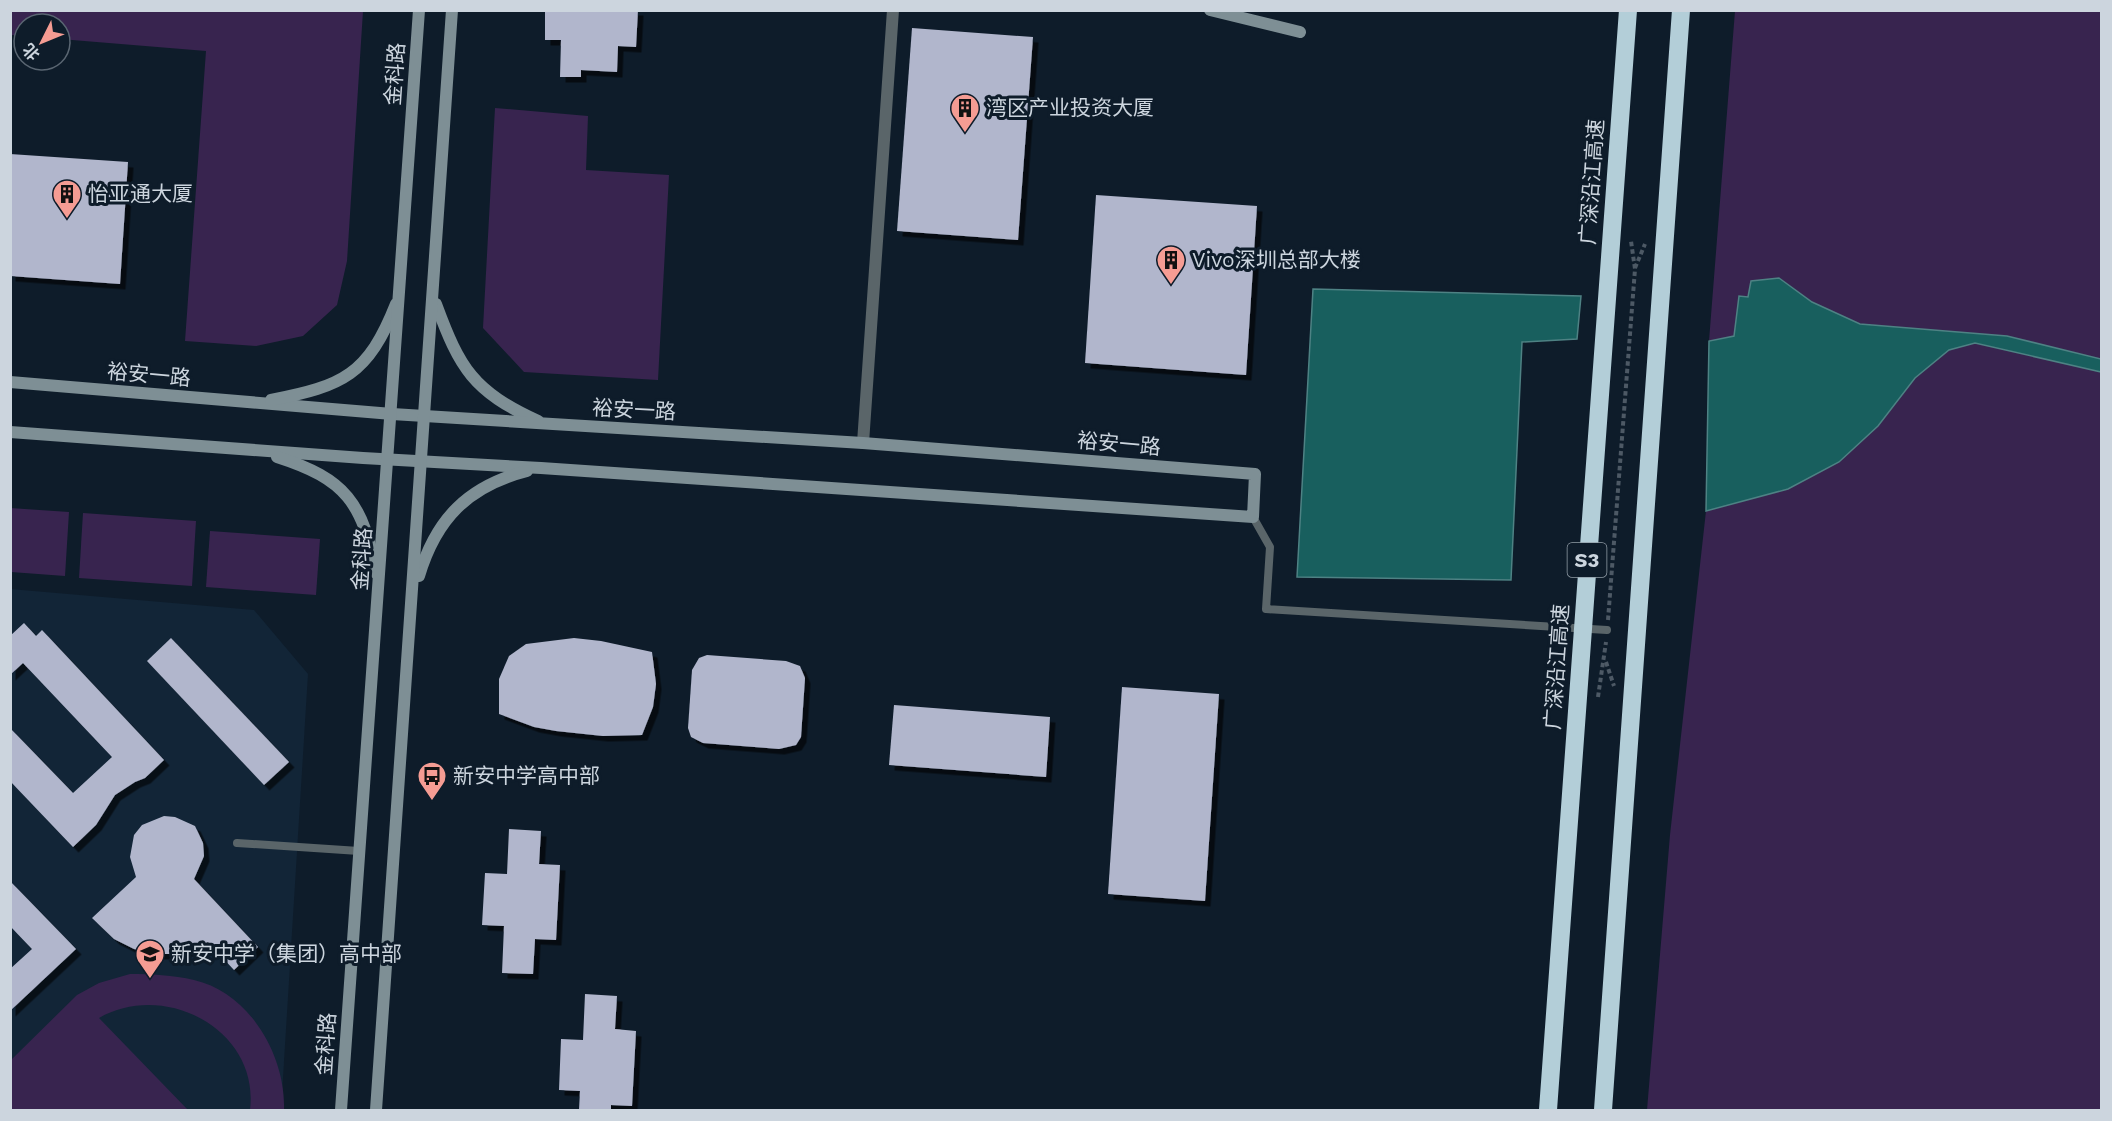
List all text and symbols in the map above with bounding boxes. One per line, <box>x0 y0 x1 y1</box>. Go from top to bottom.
north arrow <box>12 12 72 72</box>
text: 北 <box>19 40 44 64</box>
street label: 金科路 <box>380 42 409 106</box>
building icon: 湾区产业投资大厦 <box>949 92 981 134</box>
place label: 湾区产业投资大厦 <box>986 95 1154 120</box>
street label: 广深沿江高速 <box>1575 118 1608 246</box>
building icon: 怡亚通大厦 <box>51 178 83 220</box>
place label: 怡亚通大厦 <box>88 181 193 206</box>
building icon: Vivo深圳总部大楼 <box>1155 244 1187 286</box>
place label: Vivo深圳总部大楼 <box>1192 247 1361 272</box>
street label: 裕安一路 <box>106 358 192 391</box>
street label: 裕安一路 <box>591 395 677 424</box>
street label: 裕安一路 <box>1076 427 1162 460</box>
street label: 金科路 <box>347 527 376 591</box>
road number: S3 <box>1568 543 1606 577</box>
street label: 广深沿江高速 <box>1540 603 1573 731</box>
bus stop icon: 新安中学高中部 <box>416 760 448 802</box>
place label: 新安中学高中部 <box>453 763 600 788</box>
school or university icon: 新安中学（集团）高中部 <box>134 938 166 980</box>
place label: 新安中学（集团）高中部 <box>171 941 402 966</box>
street label: 金科路 <box>311 1012 340 1076</box>

